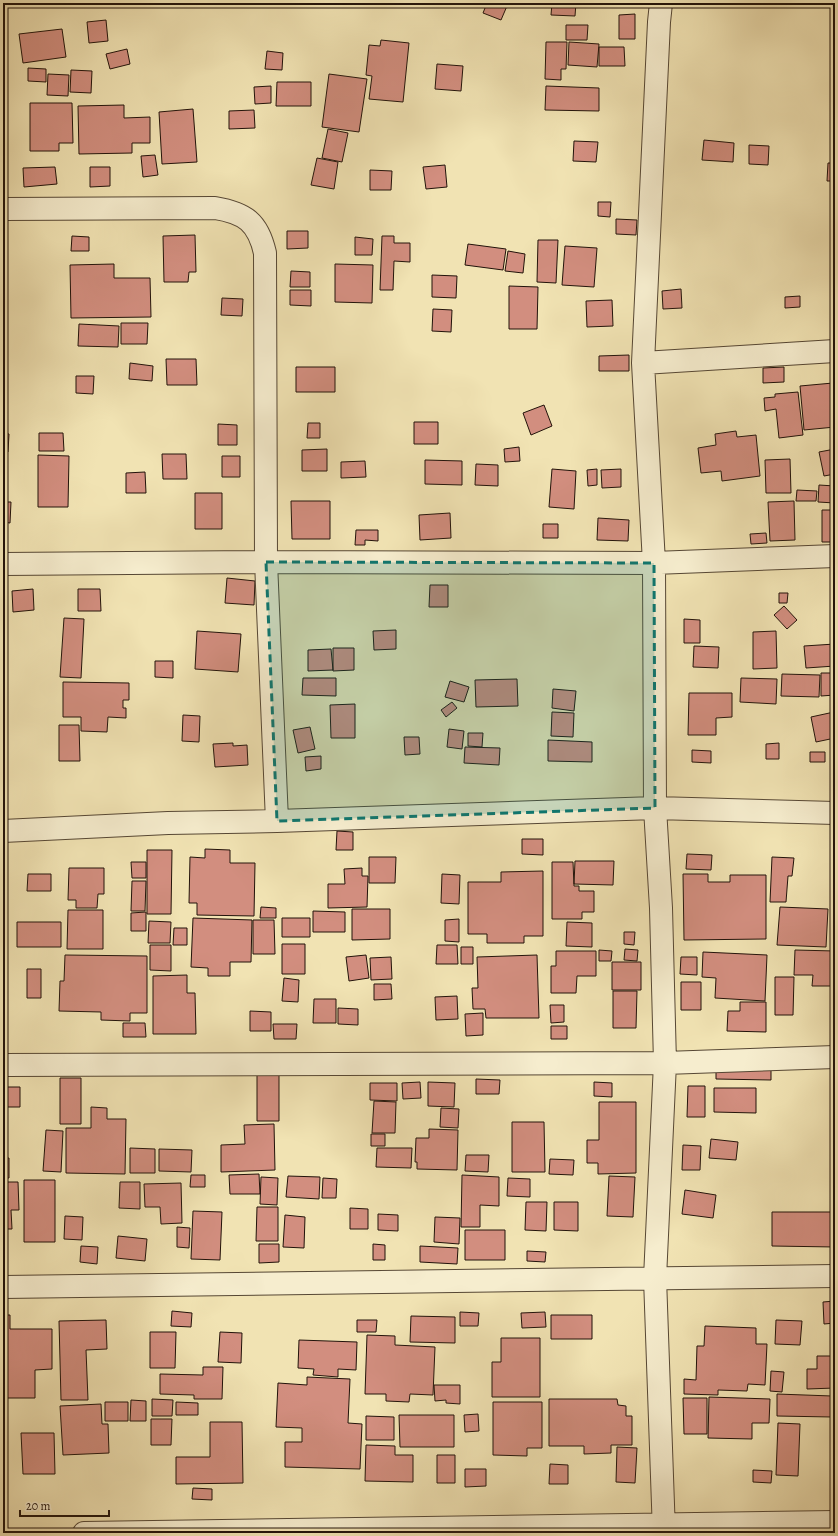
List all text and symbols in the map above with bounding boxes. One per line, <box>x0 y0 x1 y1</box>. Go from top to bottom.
scale bar <box>20 1492 109 1518</box>
text: 20 m <box>26 1498 50 1514</box>

